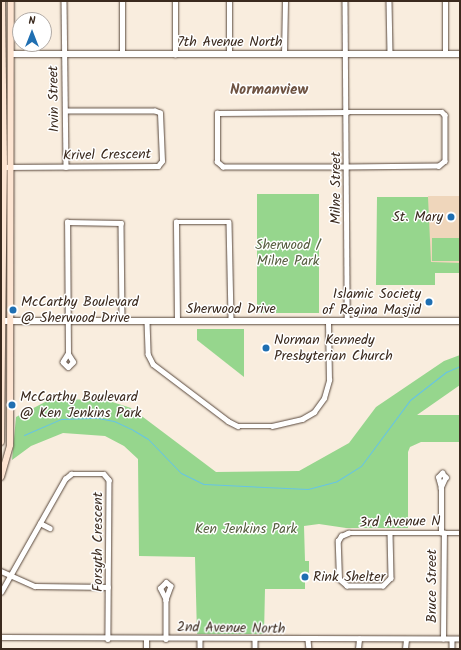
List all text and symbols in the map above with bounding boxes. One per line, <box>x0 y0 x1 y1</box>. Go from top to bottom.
north arrow <box>12 12 52 52</box>
text: N <box>29 12 35 30</box>
street label: 7th Avenue North <box>177 34 283 50</box>
street label: Irvin Street <box>45 65 63 133</box>
district label: Normanview <box>230 82 308 100</box>
street label: Krivel Crescent <box>63 146 151 164</box>
street label: Milne Street <box>328 152 344 224</box>
place label: St. Mary <box>392 209 443 225</box>
marker: St. Mary <box>446 212 456 222</box>
park label: Sherwood / Milne Park <box>255 237 321 270</box>
place label: Islamic Society of Regina Masjid <box>322 286 421 318</box>
place label: McCarthy Boulevard @ Sherwood Drive <box>21 294 139 326</box>
marker: Islamic Society of Regina Masjid <box>424 297 434 307</box>
street label: Sherwood Drive <box>186 301 276 317</box>
marker: McCarthy Boulevard @ Sherwood Drive <box>8 305 18 315</box>
place label: Norman Kennedy Presbyterian Church <box>274 332 393 364</box>
marker: Norman Kennedy Presbyterian Church <box>261 343 271 353</box>
place label: McCarthy Boulevard @ Ken Jenkins Park <box>20 389 141 422</box>
marker: McCarthy Boulevard @ Ken Jenkins Park <box>7 400 17 410</box>
street label: Forsyth Crescent <box>90 492 106 592</box>
street label: 3rd Avenue N <box>359 513 441 531</box>
park label: Ken Jenkins Park <box>195 521 297 537</box>
street label: Bruce Street <box>424 549 440 623</box>
place label: Rink Shelter <box>313 569 385 585</box>
marker: Rink Shelter <box>300 572 310 582</box>
street label: 2nd Avenue North <box>177 619 285 637</box>

